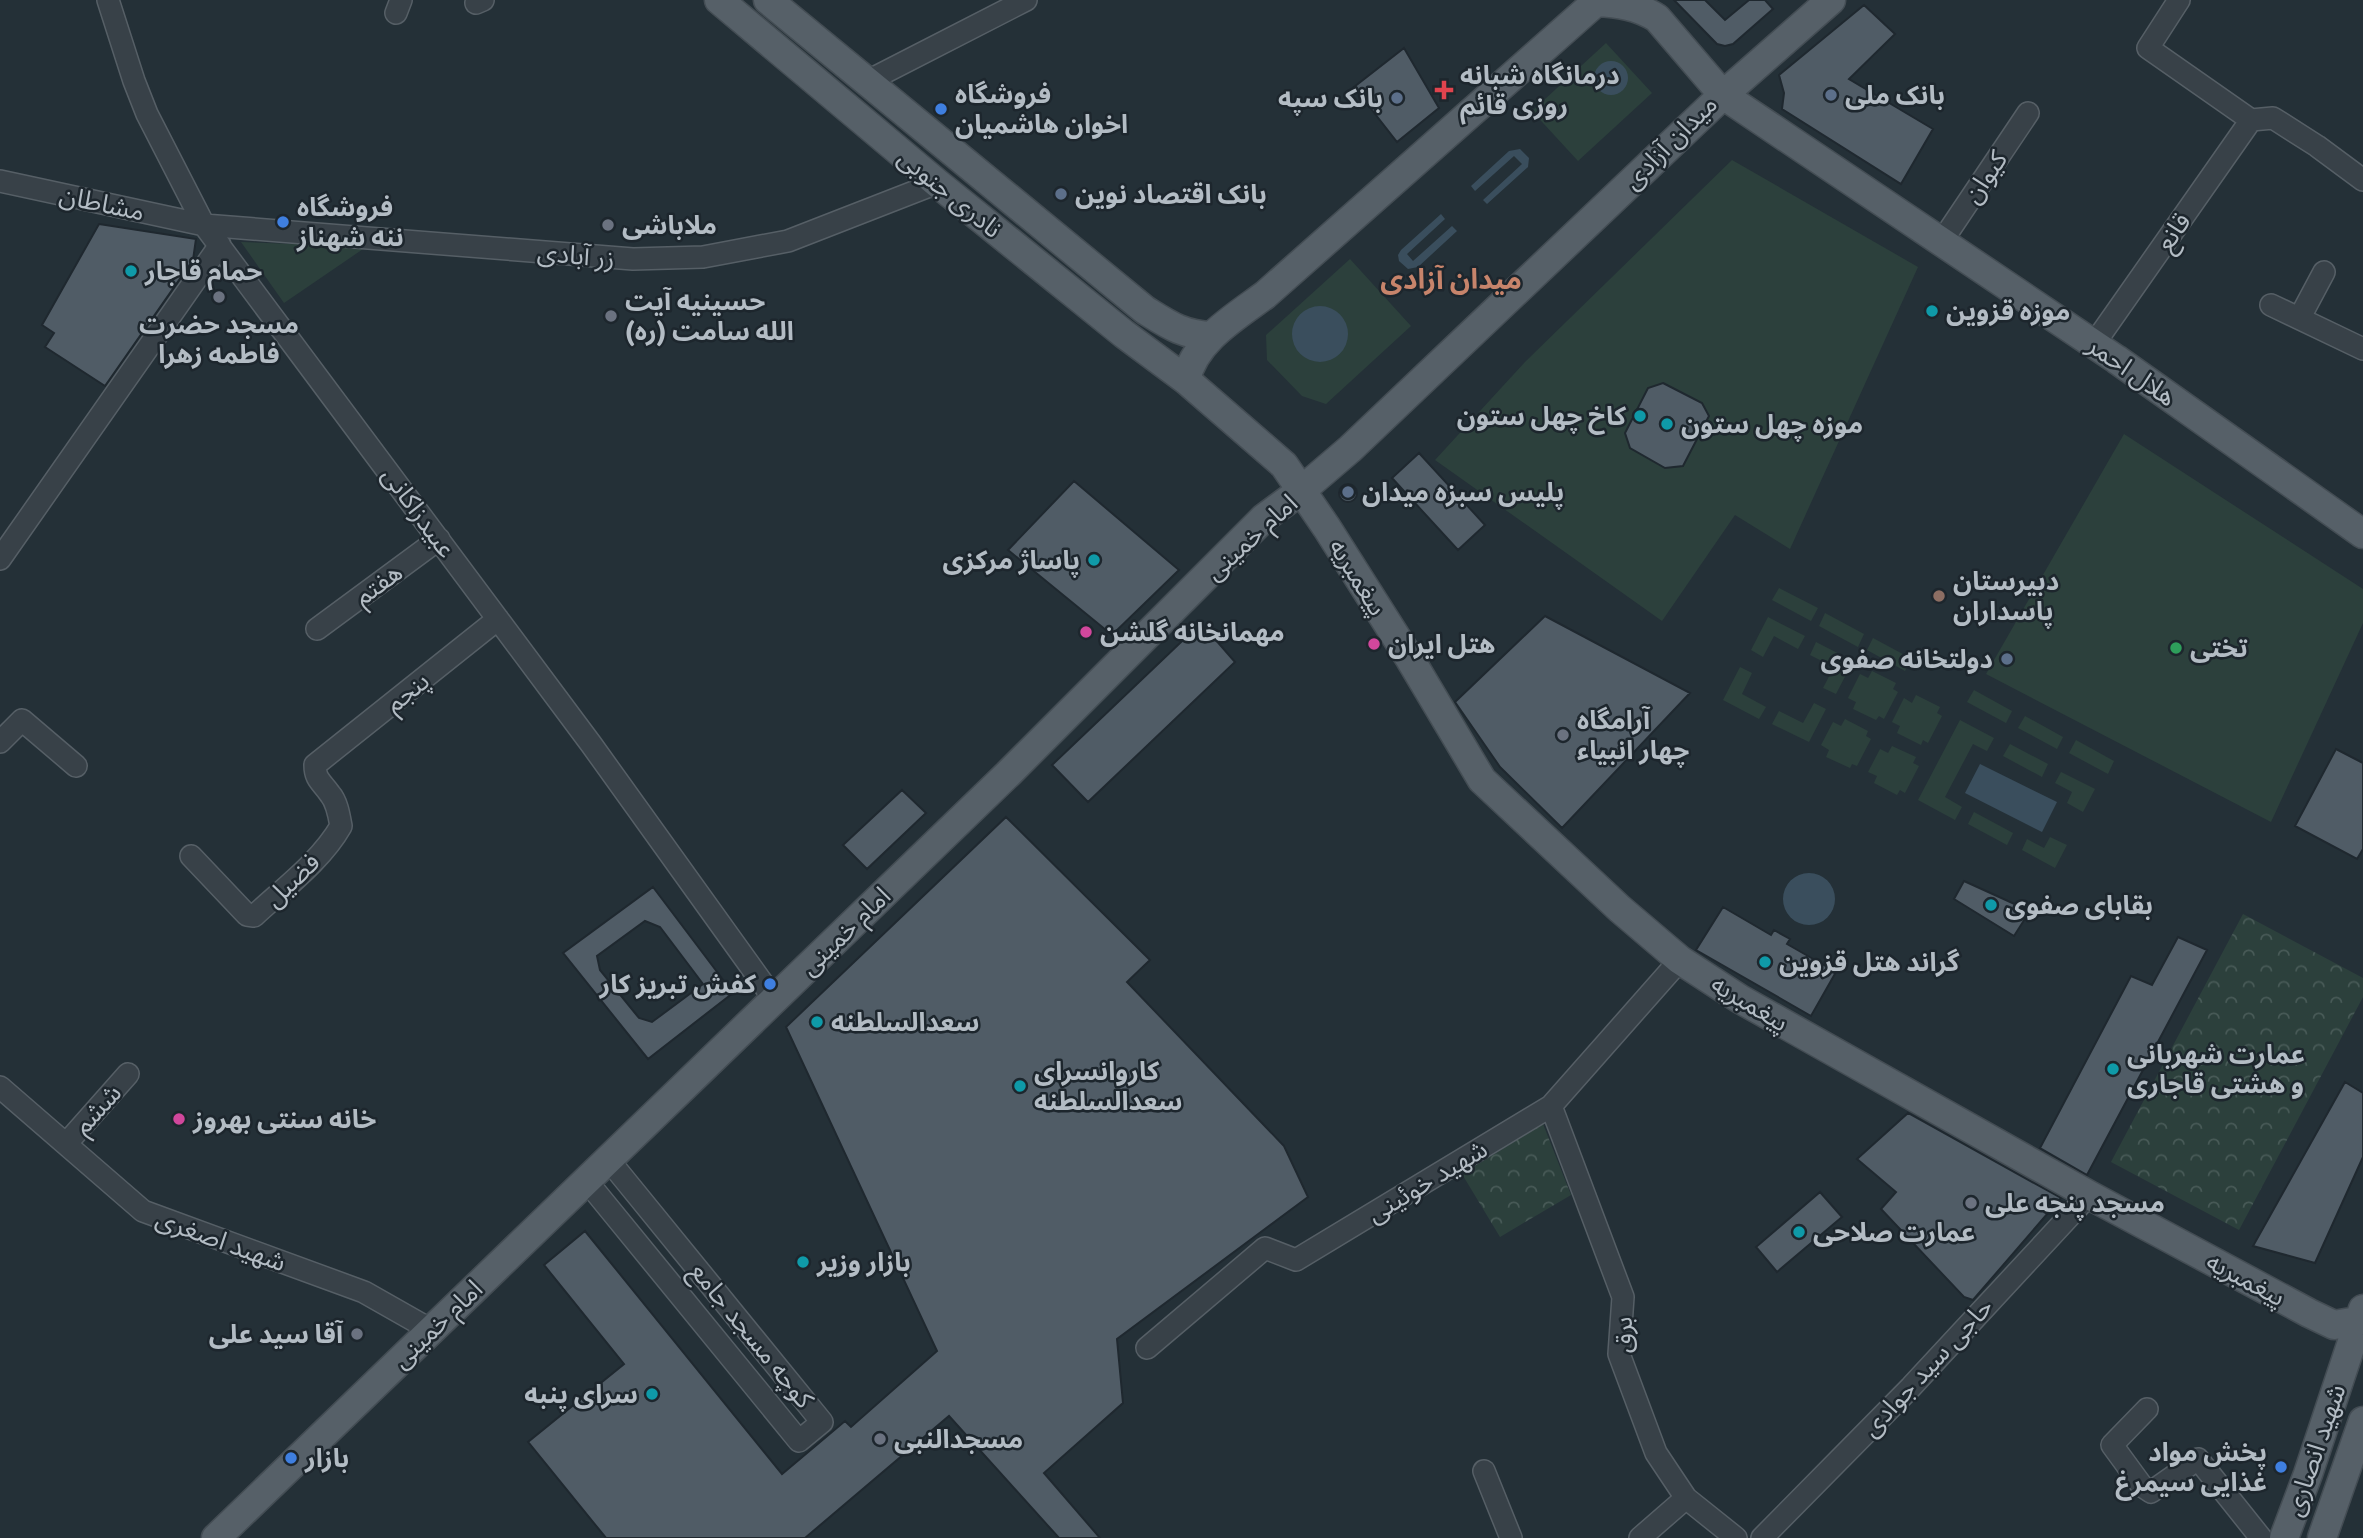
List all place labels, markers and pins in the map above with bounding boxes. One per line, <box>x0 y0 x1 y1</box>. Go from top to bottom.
place label: درمانگاه شبانه روزی قائم <box>1460 60 1620 125</box>
place label: فروشگاه اخوان هاشمیان <box>955 79 1128 141</box>
marker: درمانگاه شبانه روزی قائم <box>1434 80 1454 100</box>
place label: بانک ملی <box>1845 80 1945 112</box>
place label: بانک سپه <box>1278 83 1383 116</box>
marker: بانک ملی <box>1823 87 1839 103</box>
marker: بانک سپه <box>1389 90 1405 106</box>
marker: فروشگاه اخوان هاشمیان <box>933 101 949 117</box>
place label: بانک اقتصاد نوین <box>1075 179 1267 211</box>
marker: بانک اقتصاد نوین <box>1053 186 1069 202</box>
place label: فروشگاه ننه شهناز <box>296 192 404 254</box>
place label: ملاباشی <box>622 210 717 242</box>
marker: فروشگاه ننه شهناز <box>275 214 291 230</box>
marker: ملاباشی <box>600 217 616 233</box>
place label: حمام قاجار <box>144 256 262 291</box>
marker: حمام قاجار <box>123 263 139 279</box>
place label: حسینیه آیت الله سامت (ره) <box>625 286 794 348</box>
marker: مسجد حضرت فاطمه زهرا <box>211 289 227 305</box>
place label: موزه قزوین <box>1946 296 2070 328</box>
marker: موزه قزوین <box>1924 303 1940 319</box>
marker: حسینیه آیت الله سامت (ره) <box>603 308 619 324</box>
place label: مسجد حضرت فاطمه زهرا <box>139 309 299 371</box>
place label: کاخ چهل ستون <box>1457 401 1627 435</box>
marker: کاخ چهل ستون <box>1632 408 1648 424</box>
place label: موزه چهل ستون <box>1681 409 1863 442</box>
marker: موزه چهل ستون <box>1659 416 1675 432</box>
place label: پلیس سبزه میدان <box>1362 477 1564 510</box>
marker: پلیس سبزه میدان <box>1340 484 1356 500</box>
place label: پاساژ مرکزی <box>942 545 1080 578</box>
marker: پاساژ مرکزی <box>1086 552 1102 568</box>
place label: دبیرستان پاسداران <box>1953 566 2059 629</box>
marker: دبیرستان پاسداران <box>1931 588 1947 604</box>
place label: مهمانخانه گلشن <box>1100 617 1285 649</box>
marker: مهمانخانه گلشن <box>1078 624 1094 640</box>
place label: هتل ایران <box>1388 629 1495 661</box>
place label: تختی <box>2190 633 2248 665</box>
marker: هتل ایران <box>1366 636 1382 652</box>
marker: تختی <box>2168 640 2184 656</box>
place label: دولتخانه صفوی <box>1821 644 1993 676</box>
marker: دولتخانه صفوی <box>1999 651 2015 667</box>
place label: آرامگاه چهار انبیاء <box>1577 705 1689 768</box>
marker: آرامگاه چهار انبیاء <box>1555 727 1571 743</box>
place label: بقابای صفوی <box>2005 890 2153 922</box>
marker: بقابای صفوی <box>1983 897 1999 913</box>
place label: گراند هتل قزوین <box>1779 947 1961 979</box>
marker: گراند هتل قزوین <box>1757 954 1773 970</box>
place label: کفش تبریز کار <box>599 969 757 1001</box>
marker: کفش تبریز کار <box>762 976 778 992</box>
place label: سعدالسلطنه <box>831 1007 979 1039</box>
marker: سعدالسلطنه <box>809 1014 825 1030</box>
place label: عمارت شهربانی و هشتی قاجاری <box>2127 1039 2305 1101</box>
place label: کاروانسرای سعدالسلطنه <box>1034 1056 1182 1118</box>
marker: عمارت شهربانی و هشتی قاجاری <box>2105 1061 2121 1077</box>
marker: کاروانسرای سعدالسلطنه <box>1012 1078 1028 1094</box>
place label: خانه سنتی بهروز <box>192 1104 376 1136</box>
marker: خانه سنتی بهروز <box>171 1111 187 1127</box>
place label: مسجد پنجه علی <box>1985 1188 2165 1221</box>
marker: مسجد پنجه علی <box>1963 1195 1979 1211</box>
place label: عمارت صلاحی <box>1813 1217 1975 1249</box>
marker: عمارت صلاحی <box>1791 1224 1807 1240</box>
place label: بازار وزیر <box>816 1247 911 1279</box>
marker: بازار وزیر <box>795 1254 811 1270</box>
place label: آقا سید علی <box>209 1319 344 1351</box>
marker: آقا سید علی <box>349 1326 365 1342</box>
place label: سرای پنبه <box>524 1379 638 1412</box>
marker: سرای پنبه <box>644 1386 660 1402</box>
place label: مسجدالنبی <box>894 1424 1023 1456</box>
marker: مسجدالنبی <box>872 1431 888 1447</box>
place label: پخش مواد غذایی سیمرغ <box>2115 1437 2267 1501</box>
place label: بازار <box>304 1443 349 1475</box>
marker: بازار <box>283 1450 299 1466</box>
marker: پخش مواد غذایی سیمرغ <box>2273 1459 2289 1475</box>

